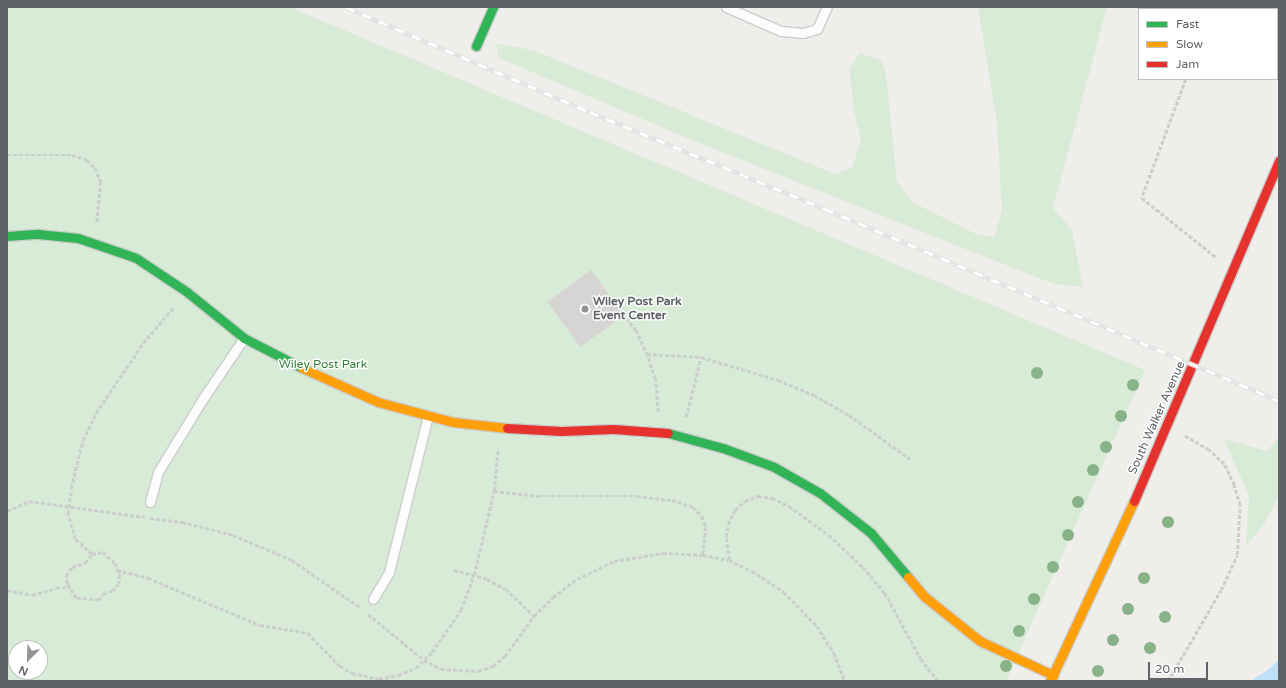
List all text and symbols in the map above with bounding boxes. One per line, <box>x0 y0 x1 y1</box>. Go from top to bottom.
legend <box>1138 8 1278 80</box>
text: Fast <box>1176 17 1199 31</box>
text: Slow <box>1176 37 1203 51</box>
text: Jam <box>1176 57 1199 71</box>
place label: Wiley Post Park Event Center <box>593 295 682 323</box>
marker: Wiley Post Park Event Center <box>580 304 590 314</box>
park label: Wiley Post Park <box>279 358 367 372</box>
street label: South Walker Avenue <box>1126 359 1188 477</box>
north arrow <box>8 640 48 680</box>
scale bar <box>1150 654 1210 680</box>
text: 20 m <box>1155 662 1184 676</box>
text: N <box>17 663 30 678</box>

